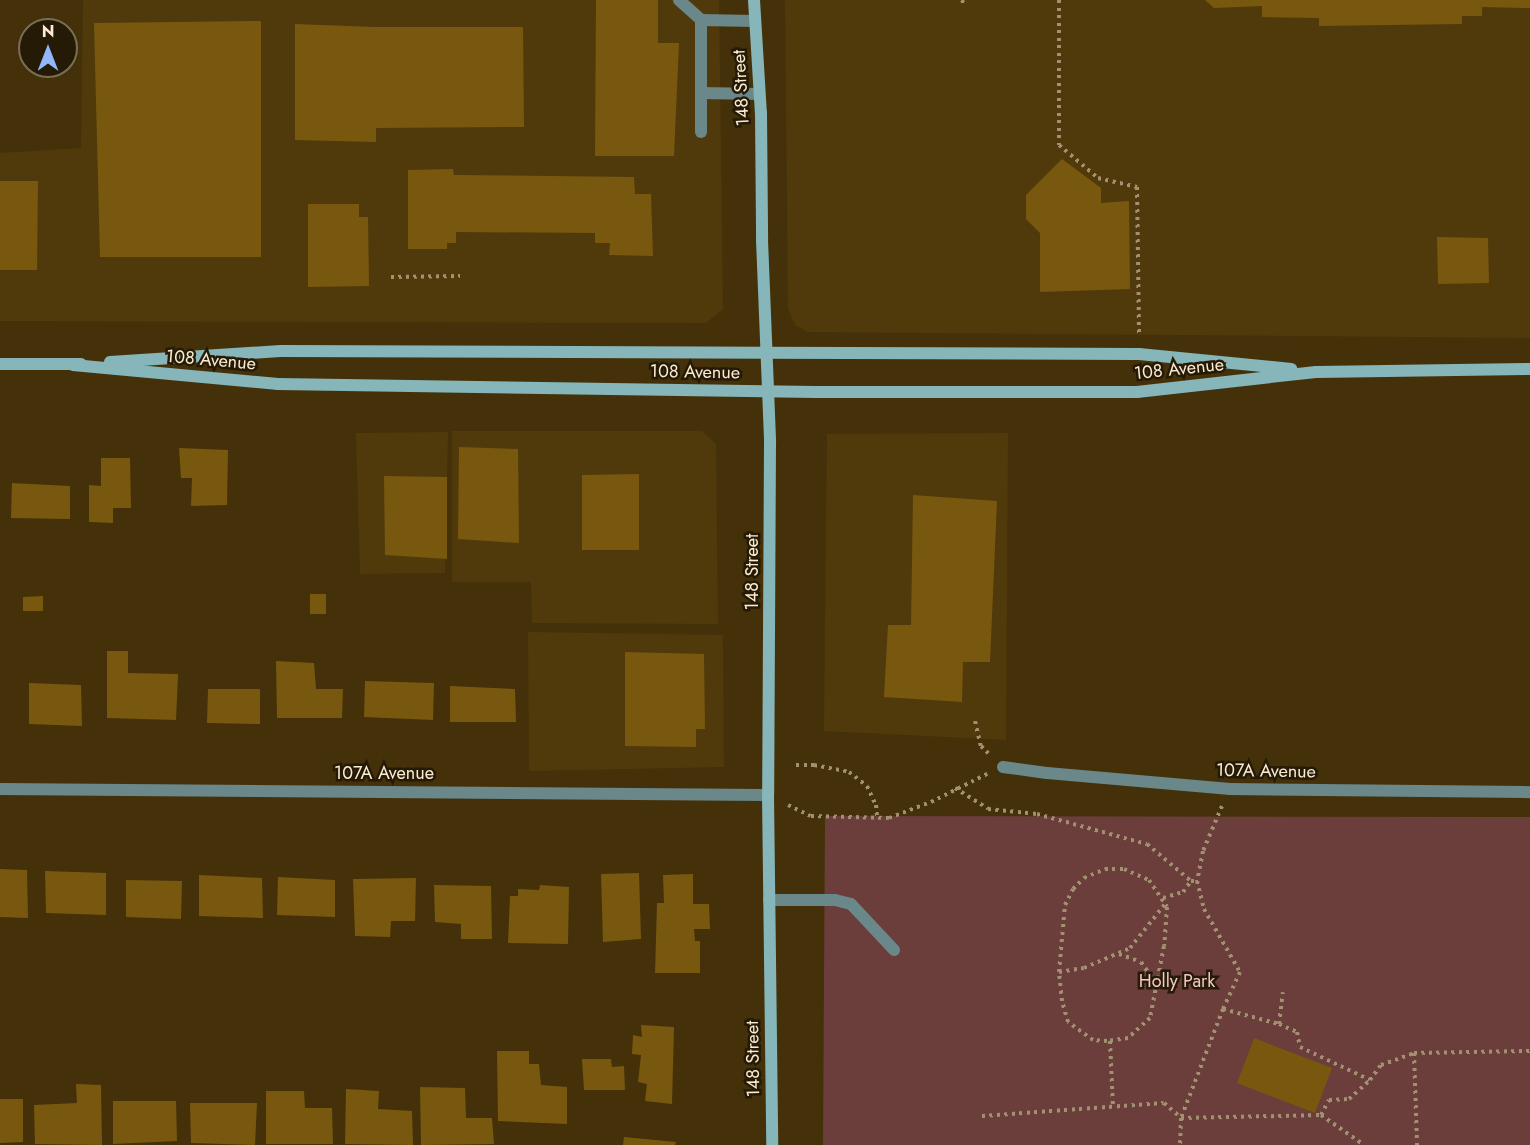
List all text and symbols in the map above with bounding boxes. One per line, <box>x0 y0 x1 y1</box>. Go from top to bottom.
north arrow <box>18 18 78 78</box>
text: N <box>42 20 54 43</box>
street label: 148 Street <box>728 49 754 127</box>
street label: 108 Avenue <box>165 345 257 375</box>
street label: 108 Avenue <box>1133 354 1225 384</box>
street label: 108 Avenue <box>650 360 740 384</box>
street label: 148 Street <box>741 534 763 610</box>
street label: 107A Avenue <box>1216 759 1316 783</box>
street label: 107A Avenue <box>334 762 434 784</box>
park label: Holly Park <box>1139 970 1215 992</box>
street label: 148 Street <box>742 1020 764 1098</box>

